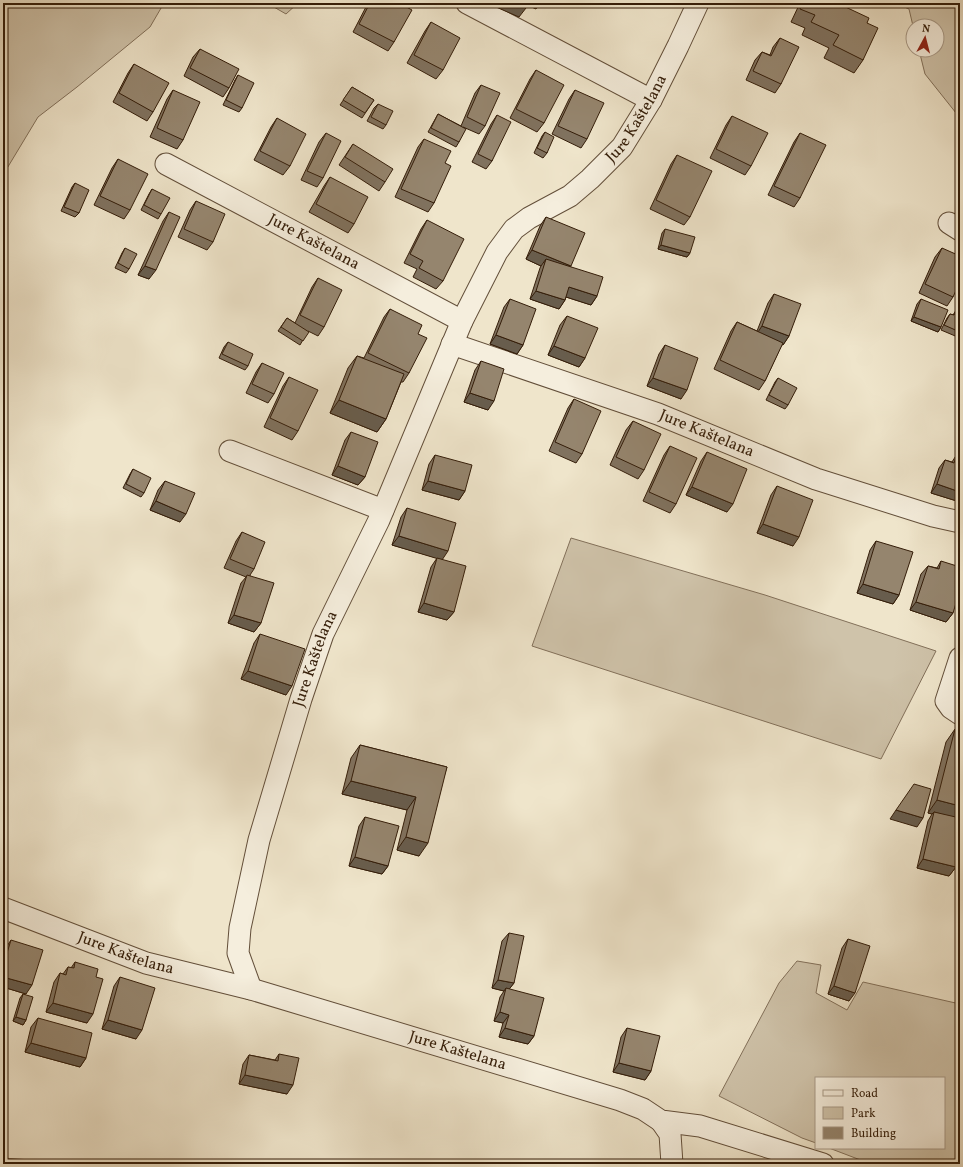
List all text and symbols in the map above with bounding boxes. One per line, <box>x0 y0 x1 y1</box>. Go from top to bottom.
north arrow <box>905 18 945 58</box>
text: N <box>921 22 931 37</box>
street label: Jure Kaštelana <box>601 71 673 168</box>
street label: Jure Kaštelana <box>264 209 363 276</box>
street label: Jure Kaštelana <box>656 405 757 463</box>
street label: Jure Kaštelana <box>288 607 344 710</box>
street label: Jure Kaštelana <box>74 927 176 980</box>
street label: Jure Kaštelana <box>406 1026 509 1076</box>
legend <box>815 1077 945 1149</box>
text: Road <box>851 1086 878 1102</box>
text: Park <box>851 1106 876 1122</box>
text: Building <box>851 1126 896 1142</box>

